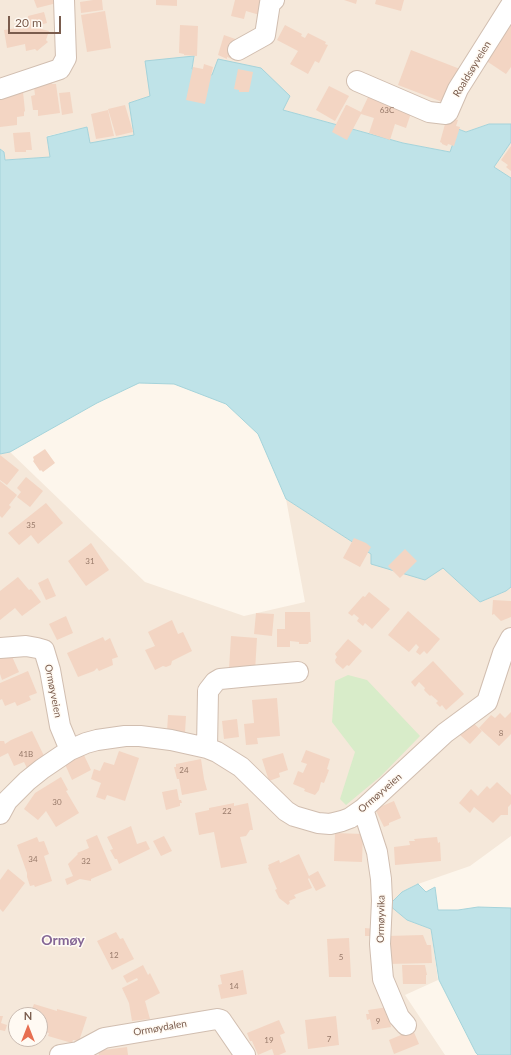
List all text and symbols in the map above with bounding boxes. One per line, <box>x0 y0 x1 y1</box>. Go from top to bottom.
scale bar <box>10 8 63 34</box>
text: 20 m <box>15 15 42 30</box>
street label: Roaldsøyveien <box>451 39 493 99</box>
house number: 63C <box>380 105 394 115</box>
house number: 35 <box>26 520 36 530</box>
house number: 31 <box>85 556 95 566</box>
street label: Ormøyveien <box>42 663 64 719</box>
house number: 8 <box>499 728 503 738</box>
house number: 41B <box>19 749 33 759</box>
house number: 24 <box>179 765 189 775</box>
street label: Ormøyveien <box>356 771 404 815</box>
house number: 30 <box>52 797 62 807</box>
house number: 22 <box>222 806 232 816</box>
house number: 34 <box>28 854 38 864</box>
house number: 32 <box>81 856 91 866</box>
street label: Ormøyvika <box>375 895 387 943</box>
district label: Ormøy <box>41 932 85 948</box>
house number: 12 <box>109 950 119 960</box>
house number: 5 <box>339 952 343 962</box>
house number: 14 <box>229 981 239 991</box>
north arrow <box>8 1007 48 1047</box>
text: N <box>24 1009 32 1022</box>
house number: 9 <box>376 1016 380 1026</box>
street label: Ormøydalen <box>132 1017 188 1039</box>
house number: 7 <box>327 1034 331 1044</box>
house number: 19 <box>264 1035 274 1045</box>

